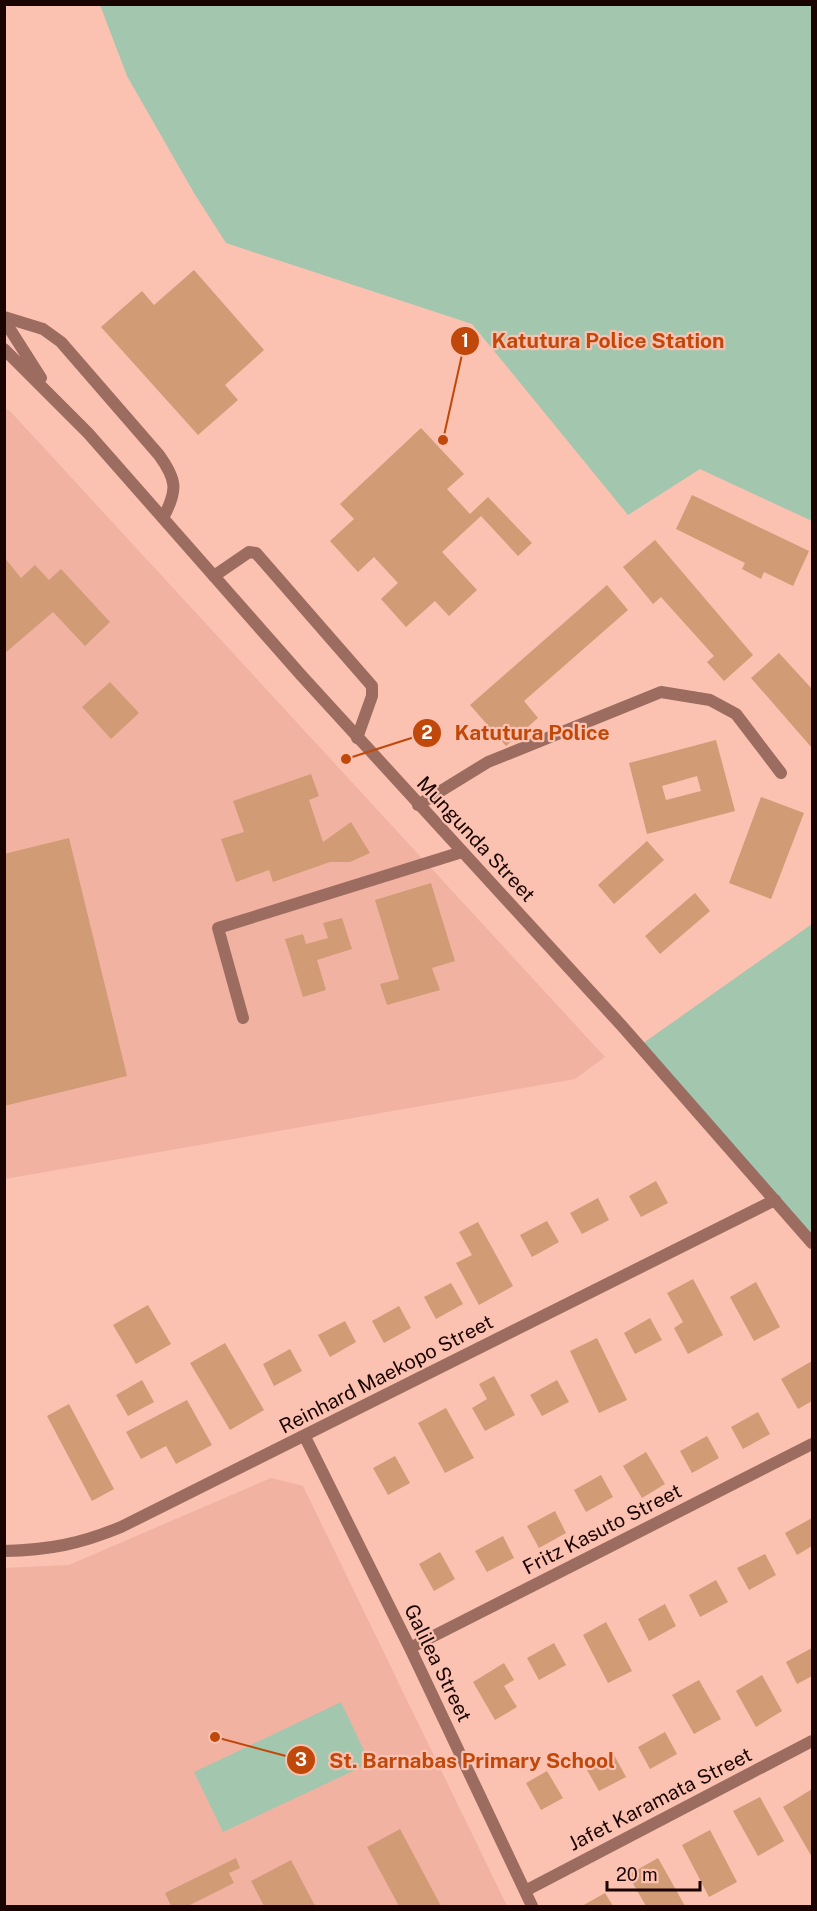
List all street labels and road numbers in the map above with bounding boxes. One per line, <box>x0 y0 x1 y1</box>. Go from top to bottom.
street label: Mungunda Street <box>412 771 540 907</box>
street label: Reinhard Maekopo Street <box>275 1310 497 1438</box>
street label: Fritz Kasuto Street <box>519 1479 685 1579</box>
street label: Galilea Street <box>399 1600 477 1726</box>
street label: Jafet Karamata Street <box>564 1742 756 1856</box>

